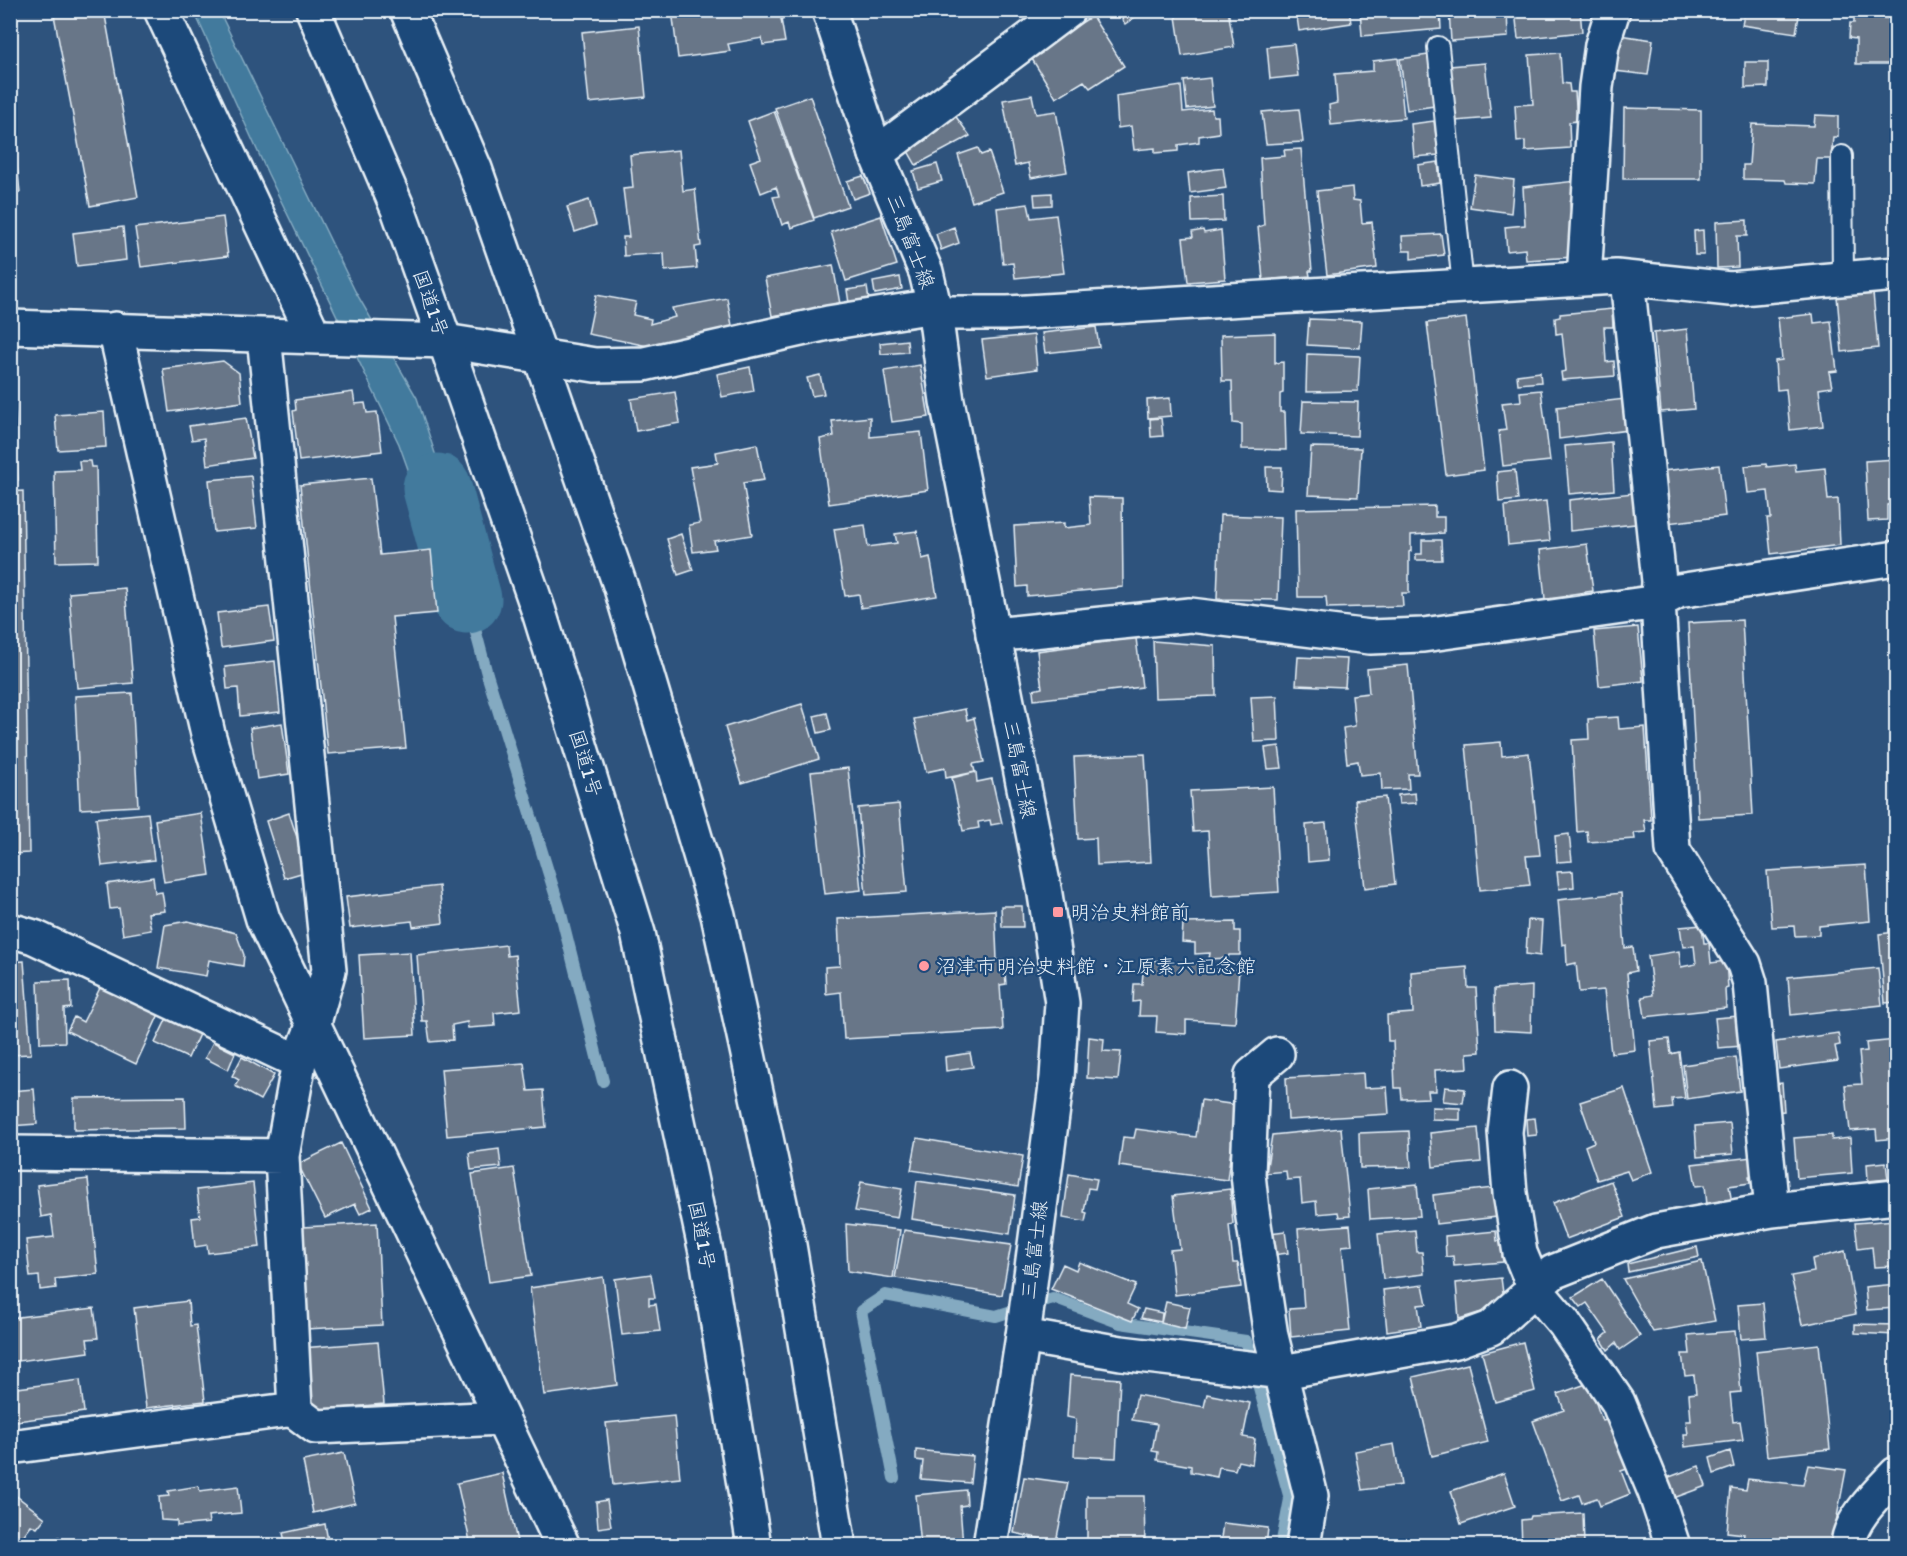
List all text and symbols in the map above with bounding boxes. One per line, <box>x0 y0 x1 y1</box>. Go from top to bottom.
street label: 三島富士線 <box>882 190 940 292</box>
street label: 国道1号 <box>408 266 454 340</box>
street label: 三島富士線 <box>999 718 1041 820</box>
street label: 国道1号 <box>564 726 608 800</box>
place label: 明治史料館前 <box>1070 900 1190 924</box>
marker: 明治史料館前 <box>1051 905 1065 919</box>
place label: 沼津市明治史料館・江原素六記念館 <box>936 954 1256 978</box>
marker: 沼津市明治史料館・江原素六記念館 <box>917 959 931 973</box>
street label: 国道1号 <box>684 1199 720 1271</box>
street label: 三島富士線 <box>1016 1199 1052 1301</box>

